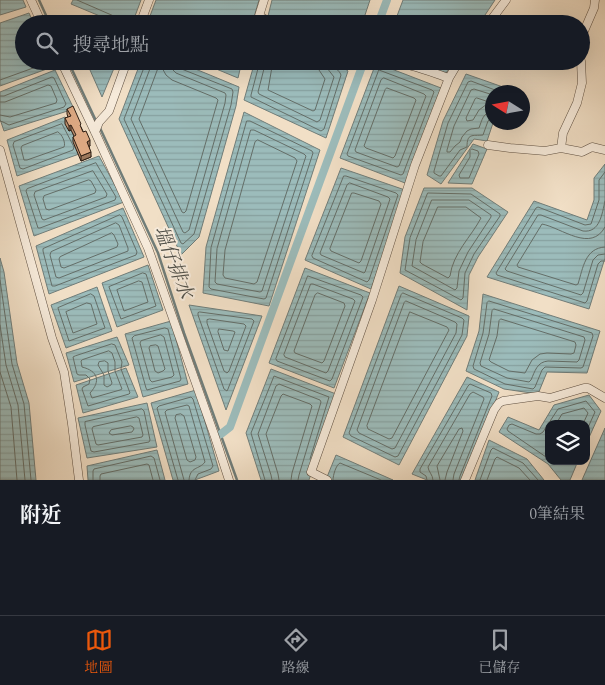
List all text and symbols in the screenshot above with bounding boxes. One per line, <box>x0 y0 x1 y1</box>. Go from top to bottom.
search box <box>15 15 590 70</box>
icon: search <box>33 29 61 57</box>
text: 搜尋地點 <box>73 32 149 57</box>
north arrow <box>485 85 530 130</box>
water label: 塭仔排水 <box>149 222 200 304</box>
map controls <box>545 420 590 465</box>
button: layers <box>545 420 590 465</box>
text: 附近 <box>20 501 62 528</box>
text: 0筆結果 <box>529 503 585 524</box>
tab: 地圖 <box>85 626 113 676</box>
tab: 路線 <box>282 626 310 676</box>
tab: 已儲存 <box>479 626 521 676</box>

